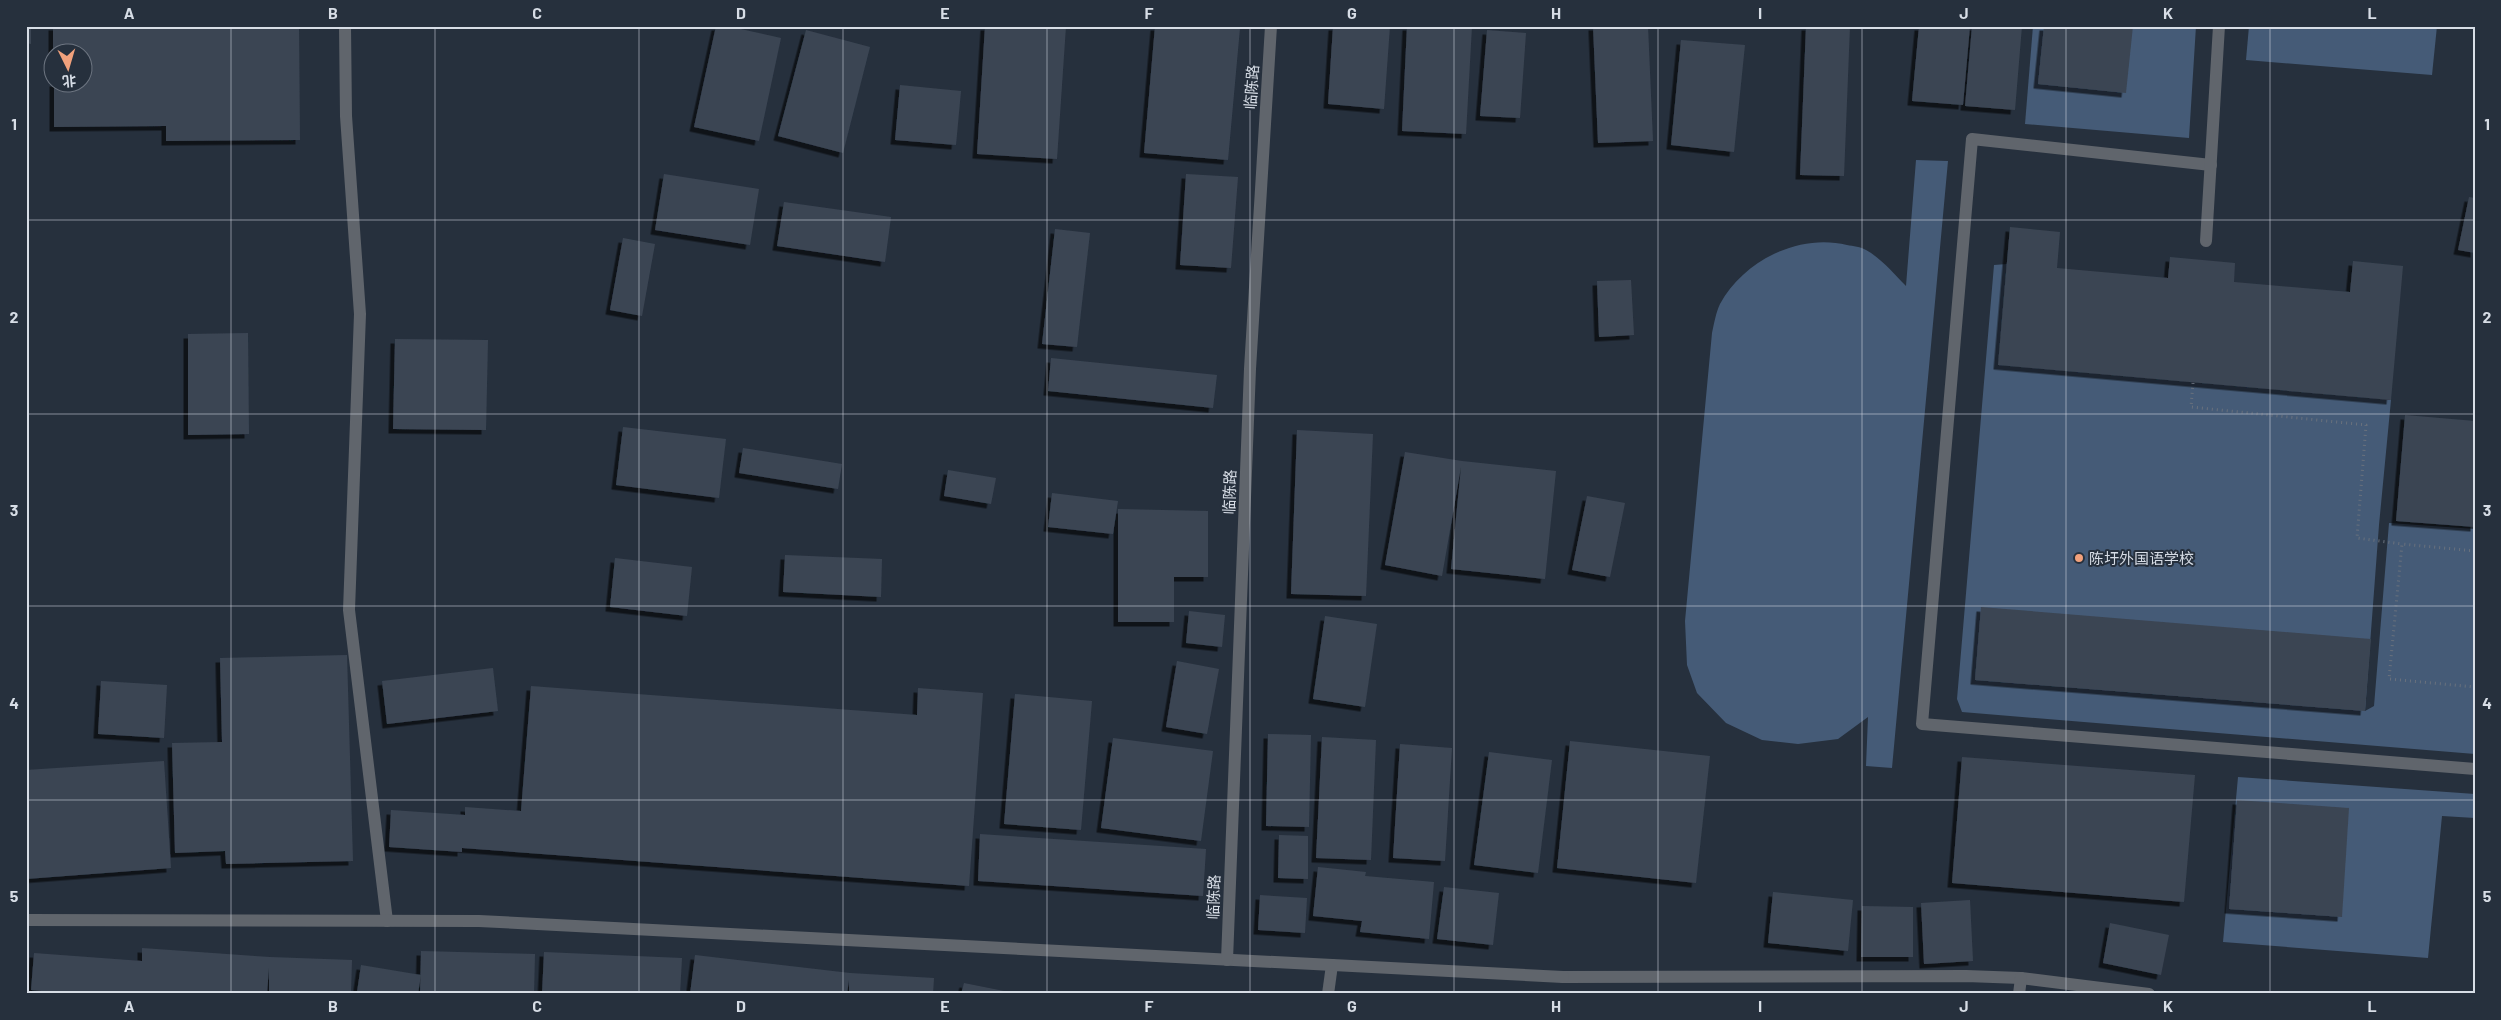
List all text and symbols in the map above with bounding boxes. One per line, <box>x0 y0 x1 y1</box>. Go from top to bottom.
text: A <box>124 3 135 22</box>
text: B <box>328 3 338 22</box>
text: C <box>532 3 542 22</box>
text: D <box>736 3 746 22</box>
text: E <box>940 3 950 22</box>
text: F <box>1145 3 1154 22</box>
text: G <box>1347 3 1357 22</box>
text: H <box>1551 3 1561 22</box>
text: I <box>1758 3 1762 22</box>
text: J <box>1959 3 1969 22</box>
text: K <box>2163 3 2173 22</box>
text: L <box>2367 3 2377 22</box>
north arrow <box>42 42 92 92</box>
street label: 临陈路 <box>1240 64 1262 110</box>
text: 北 <box>61 72 77 91</box>
text: 1 <box>11 114 17 133</box>
text: 1 <box>2484 114 2490 133</box>
text: 2 <box>10 307 19 326</box>
text: 2 <box>2483 307 2492 326</box>
street label: 临陈路 <box>1219 469 1239 515</box>
text: 3 <box>10 500 18 519</box>
text: 3 <box>2483 500 2491 519</box>
place label: 陈圩外国语学校 <box>2089 549 2194 567</box>
marker: 陈圩外国语学校 <box>2073 552 2085 564</box>
text: 4 <box>9 693 19 712</box>
text: 4 <box>2482 693 2492 712</box>
street label: 临陈路 <box>1203 874 1223 920</box>
text: 5 <box>10 886 19 905</box>
text: 5 <box>2483 886 2492 905</box>
text: A <box>124 996 135 1015</box>
text: B <box>328 996 338 1015</box>
text: C <box>532 996 542 1015</box>
text: D <box>736 996 746 1015</box>
text: E <box>940 996 950 1015</box>
text: F <box>1145 996 1154 1015</box>
text: G <box>1347 996 1357 1015</box>
text: H <box>1551 996 1561 1015</box>
text: I <box>1758 996 1762 1015</box>
text: J <box>1959 996 1969 1015</box>
text: K <box>2163 996 2173 1015</box>
text: L <box>2367 996 2377 1015</box>

